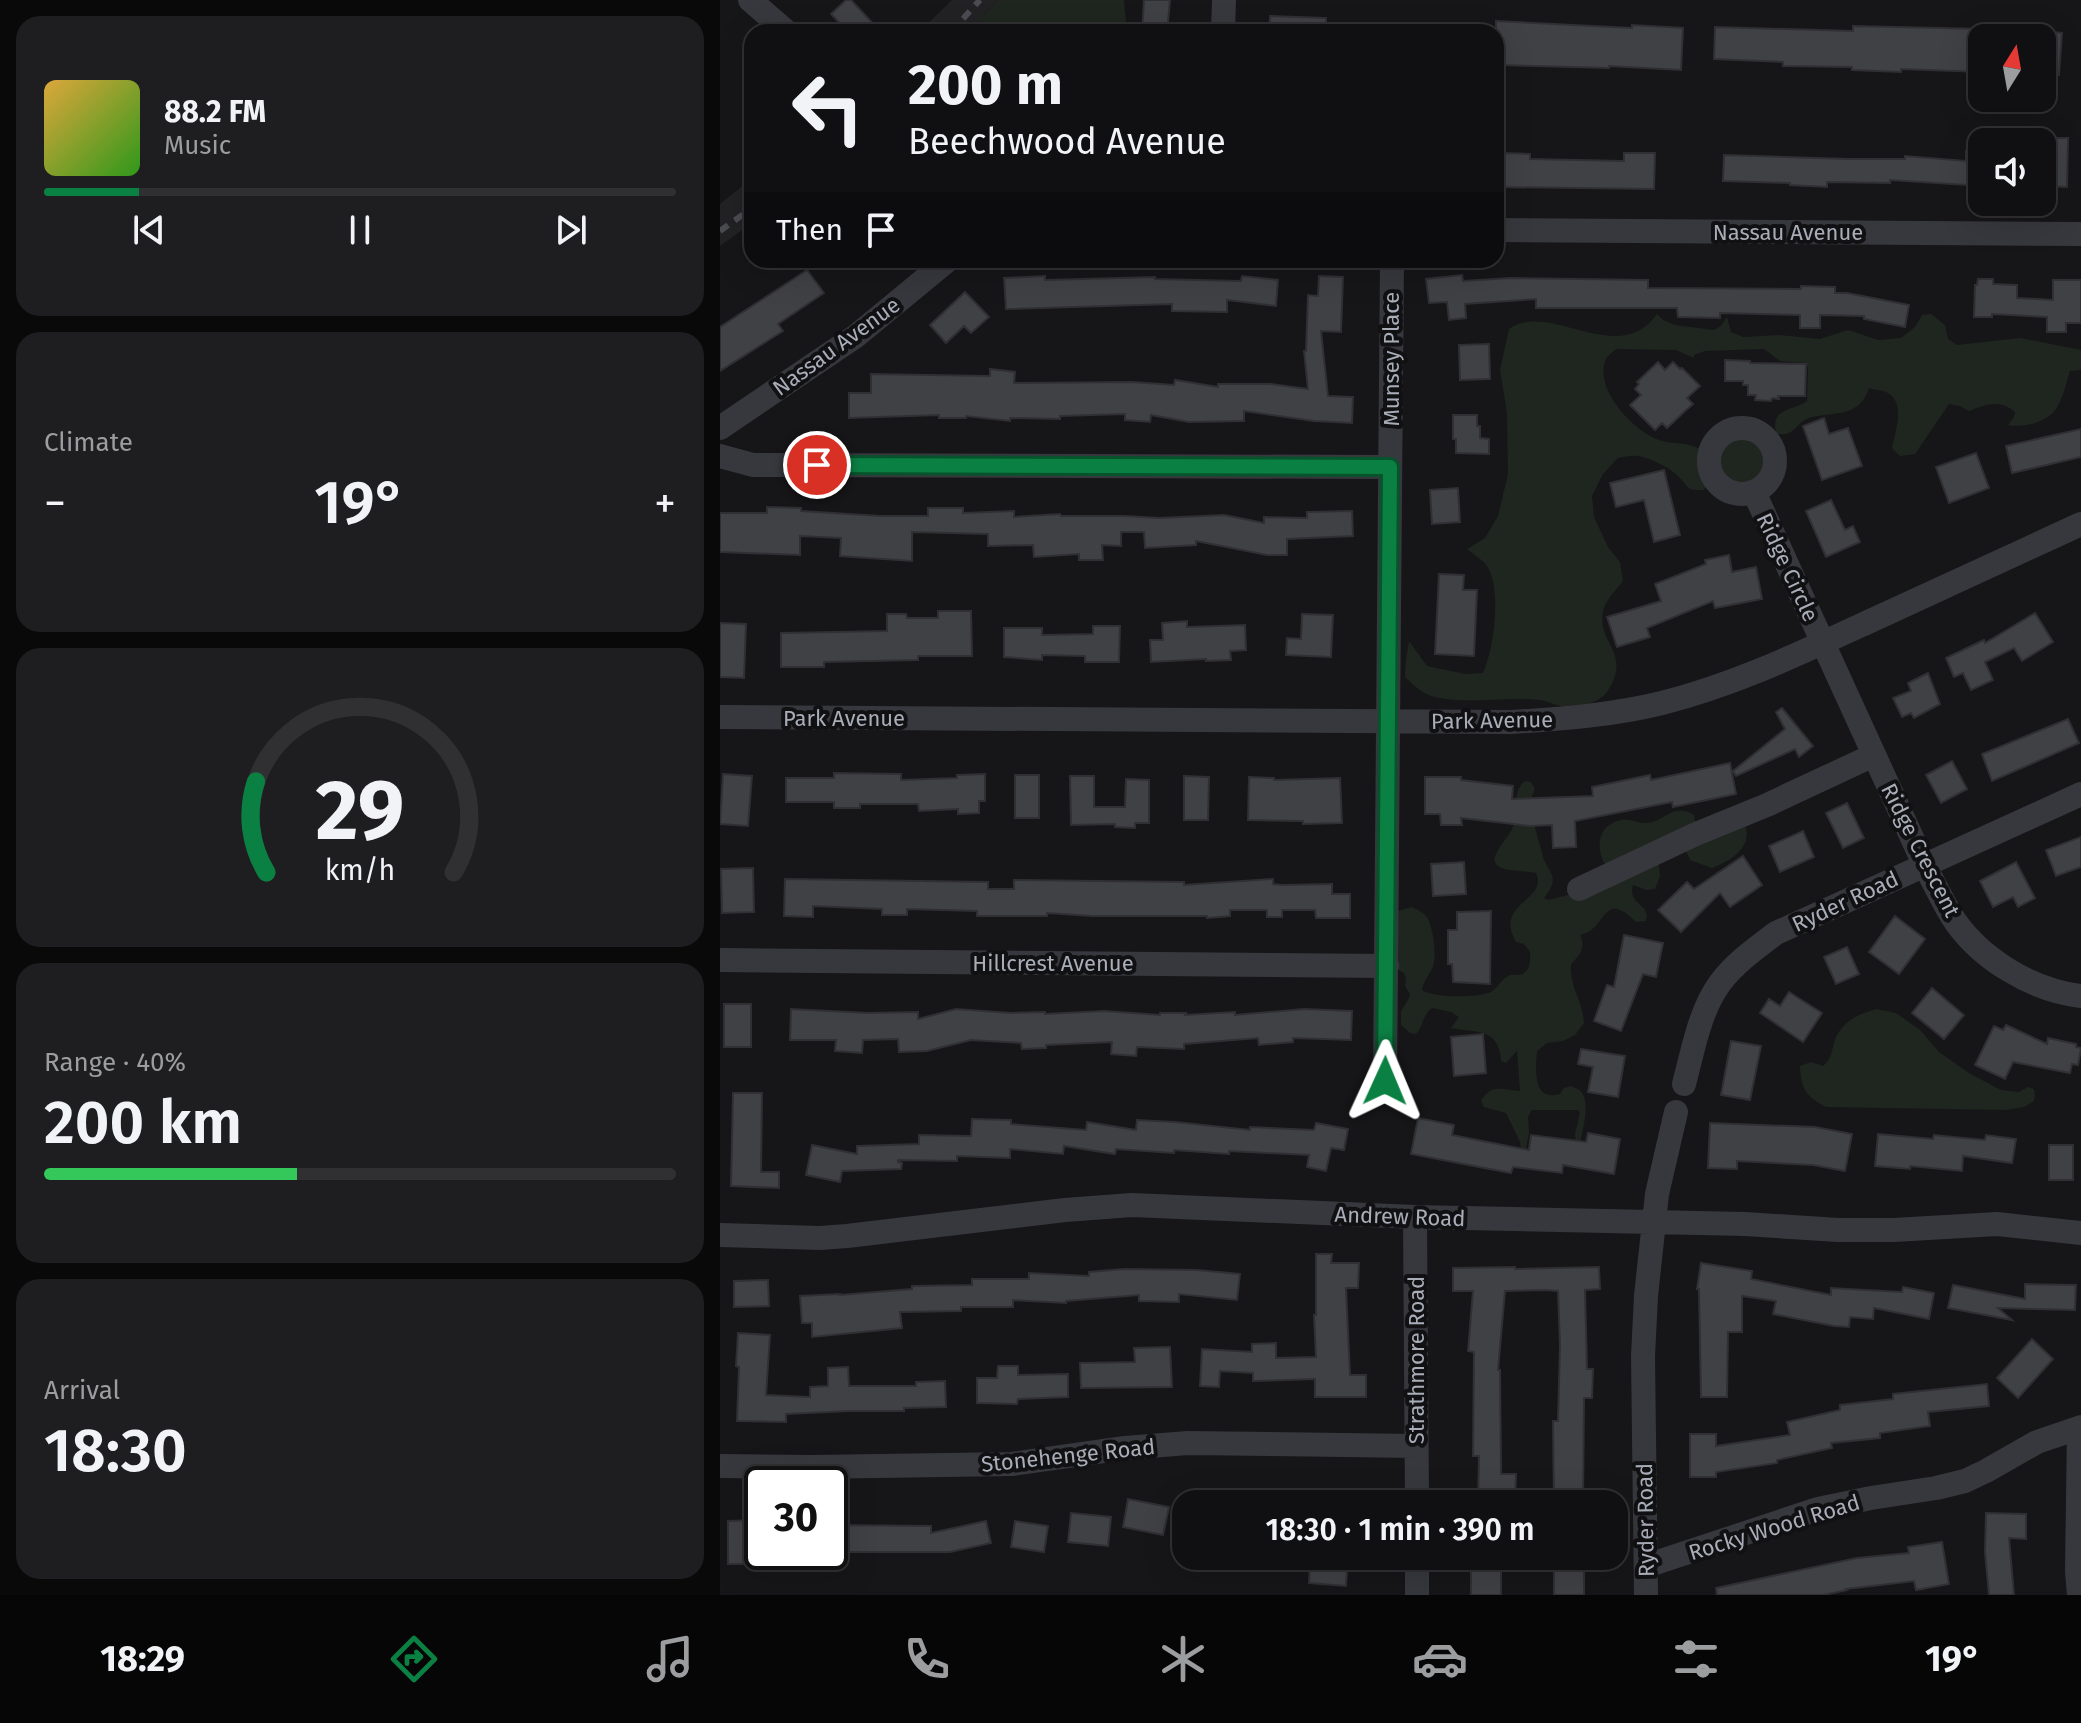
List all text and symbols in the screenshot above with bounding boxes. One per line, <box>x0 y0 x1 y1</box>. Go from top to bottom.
north arrow <box>1968 24 2056 112</box>
map controls <box>1968 24 2056 216</box>
text: 200 m <box>908 52 1063 119</box>
icon: left <box>776 56 880 160</box>
text: 88.2 FM <box>164 94 266 130</box>
text: Beechwood Avenue <box>908 120 1226 164</box>
button: sound <box>1968 128 2056 216</box>
text: Music <box>164 130 231 161</box>
icon: previous <box>127 208 171 252</box>
icon: pause <box>338 208 382 252</box>
icon: next <box>549 208 593 252</box>
icon: arrive <box>859 208 903 252</box>
text: Then <box>776 212 843 248</box>
street label: Nassau Avenue <box>1713 219 1863 246</box>
street label: Nassau Avenue <box>767 291 905 402</box>
street label: Munsey Place <box>1378 292 1405 426</box>
text: Climate <box>44 427 133 458</box>
pin <box>783 431 851 499</box>
icon: arrive <box>795 443 839 487</box>
text: 19° <box>314 467 406 539</box>
text: − <box>44 477 66 530</box>
text: + <box>654 477 676 530</box>
street label: Ridge Circle <box>1751 509 1824 626</box>
street label: Park Avenue <box>783 705 905 732</box>
street label: Park Avenue <box>1431 706 1553 735</box>
text: 29 <box>316 761 404 861</box>
street label: Ridge Crescent <box>1875 779 1966 922</box>
text: km/h <box>325 854 395 889</box>
street label: Ryder Road <box>1788 865 1903 938</box>
street label: Hillcrest Avenue <box>972 950 1134 977</box>
position arrow <box>1343 1039 1427 1123</box>
text: Range · 40% <box>44 1047 186 1078</box>
text: 200 km <box>44 1087 242 1159</box>
street label: Andrew Road <box>1334 1201 1466 1232</box>
street label: Strathmore Road <box>1403 1276 1430 1444</box>
text: Arrival <box>44 1375 120 1406</box>
text: 18:30 <box>44 1415 187 1487</box>
street label: Stonehenge Road <box>980 1433 1156 1478</box>
street label: Ryder Road <box>1631 1463 1660 1577</box>
speed limit sign: 30 <box>744 1466 848 1570</box>
street label: Rocky Wood Road <box>1685 1489 1863 1566</box>
text: 18:30 · 1 min · 390 m <box>1265 1512 1535 1548</box>
icon: directions <box>386 1631 442 1687</box>
icon: music <box>642 1631 698 1687</box>
icon: phone <box>899 1631 955 1687</box>
icon: climate <box>1155 1631 1211 1687</box>
icon: car <box>1412 1631 1468 1687</box>
icon: filters <box>1668 1631 1724 1687</box>
text: 18:29 <box>100 1637 185 1681</box>
text: 19° <box>1925 1637 1981 1681</box>

